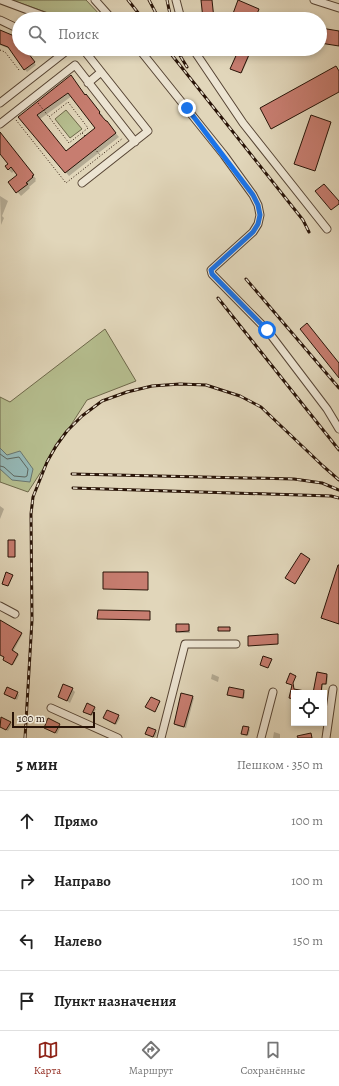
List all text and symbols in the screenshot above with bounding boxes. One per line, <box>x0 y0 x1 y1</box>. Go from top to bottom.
search box <box>12 12 327 56</box>
icon: search <box>26 23 48 45</box>
text: Поиск <box>58 24 99 44</box>
route end <box>178 99 196 117</box>
route start <box>258 321 276 339</box>
map controls <box>291 690 327 726</box>
button: locate <box>291 690 327 726</box>
scale bar <box>12 710 95 729</box>
text: 100 m <box>18 711 45 726</box>
text: 5 мин <box>16 753 58 776</box>
text: Пешком · 350 m <box>237 756 323 773</box>
icon: ahead <box>16 810 38 832</box>
text: Прямо <box>54 811 98 831</box>
text: 100 m <box>291 812 323 829</box>
icon: right <box>16 870 38 892</box>
text: Направо <box>54 871 111 891</box>
text: 100 m <box>291 872 323 889</box>
icon: left <box>16 930 38 952</box>
text: Налево <box>54 931 102 951</box>
text: 150 m <box>293 932 323 949</box>
icon: arrive <box>16 990 38 1012</box>
text: Пункт назначения <box>54 991 176 1011</box>
tab: Карта <box>34 1039 61 1078</box>
tab: Маршрут <box>129 1039 173 1078</box>
tab: Сохранённые <box>240 1039 305 1078</box>

